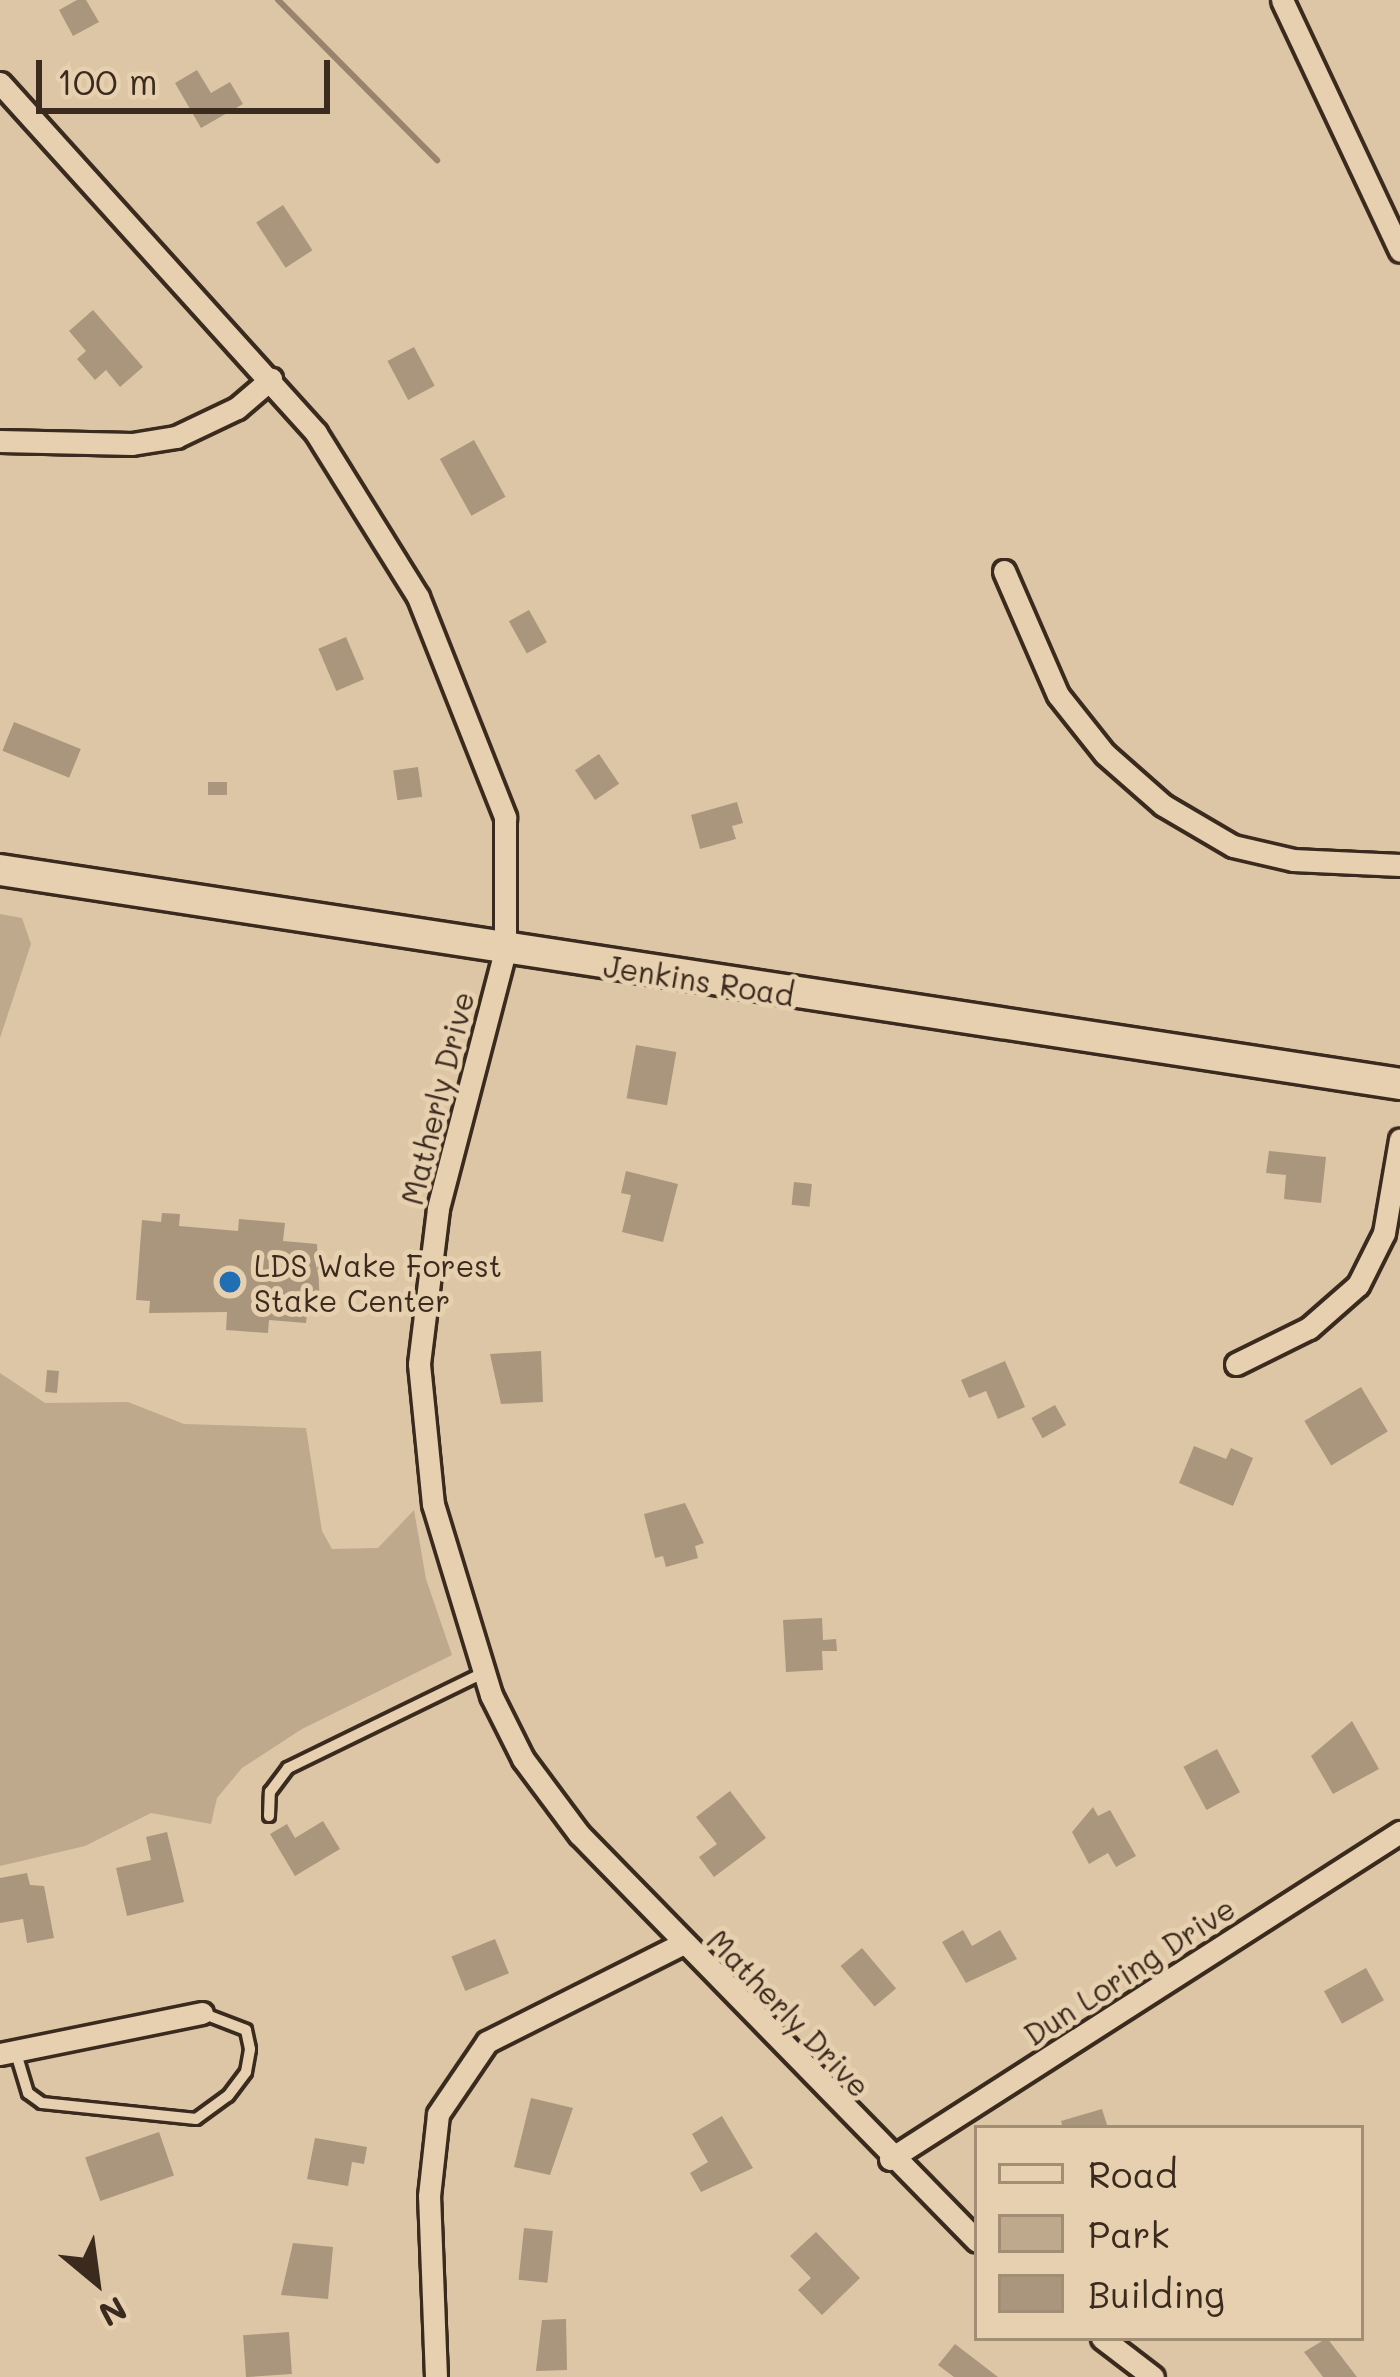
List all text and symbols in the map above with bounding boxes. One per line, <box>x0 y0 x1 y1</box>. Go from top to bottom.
scale bar <box>42 36 336 110</box>
text: 100 m <box>57 57 158 104</box>
street label: Jenkins Road <box>601 947 797 1013</box>
street label: Matherly Drive <box>393 988 481 1208</box>
place label: LDS Wake Forest Stake Center <box>254 1247 502 1318</box>
marker: LDS Wake Forest Stake Center <box>217 1269 243 1295</box>
street label: Dun Loring Drive <box>1017 1889 1241 2053</box>
street label: Matherly Drive <box>700 1922 878 2104</box>
legend <box>974 2125 1364 2341</box>
text: Road <box>1088 2150 1178 2197</box>
text: Park <box>1088 2210 1170 2257</box>
north arrow <box>36 2221 156 2341</box>
text: Building <box>1088 2270 1225 2317</box>
text: N <box>92 2288 135 2338</box>

